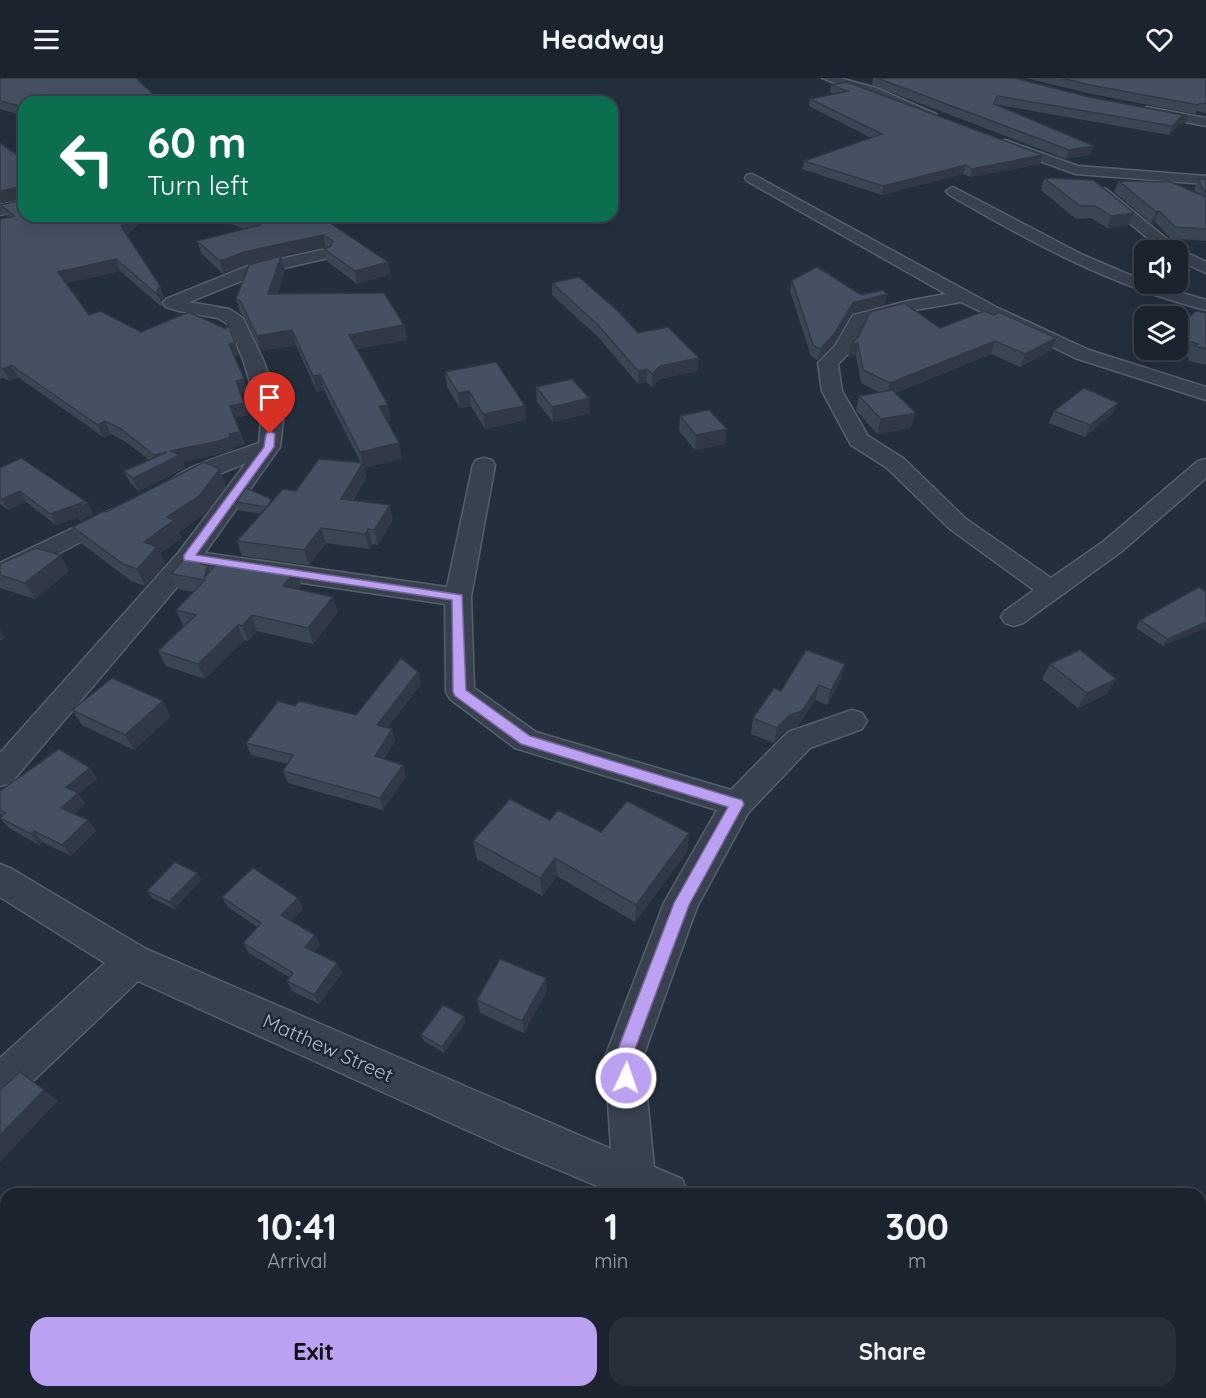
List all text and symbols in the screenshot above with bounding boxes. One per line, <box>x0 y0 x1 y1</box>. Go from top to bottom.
text: Headway <box>541 22 665 56</box>
icon: menu <box>30 23 63 56</box>
icon: heart <box>1143 23 1176 56</box>
text: 60 m <box>147 116 247 169</box>
icon: left <box>48 120 126 198</box>
text: Turn left <box>147 168 249 202</box>
map controls <box>1134 240 1188 360</box>
button: sound <box>1134 240 1188 294</box>
button: layers <box>1134 306 1188 360</box>
pin <box>244 372 295 434</box>
icon: arrive <box>253 381 286 414</box>
street label: Matthew Street <box>259 1008 397 1088</box>
position arrow <box>594 1046 658 1110</box>
text: 10:41 <box>257 1204 337 1249</box>
text: 1 <box>604 1204 618 1249</box>
text: 300 <box>885 1204 949 1249</box>
text: Arrival <box>267 1248 327 1273</box>
text: min <box>594 1248 628 1273</box>
text: m <box>908 1248 926 1273</box>
button: Exit <box>30 1317 597 1386</box>
button: Share <box>609 1317 1176 1386</box>

